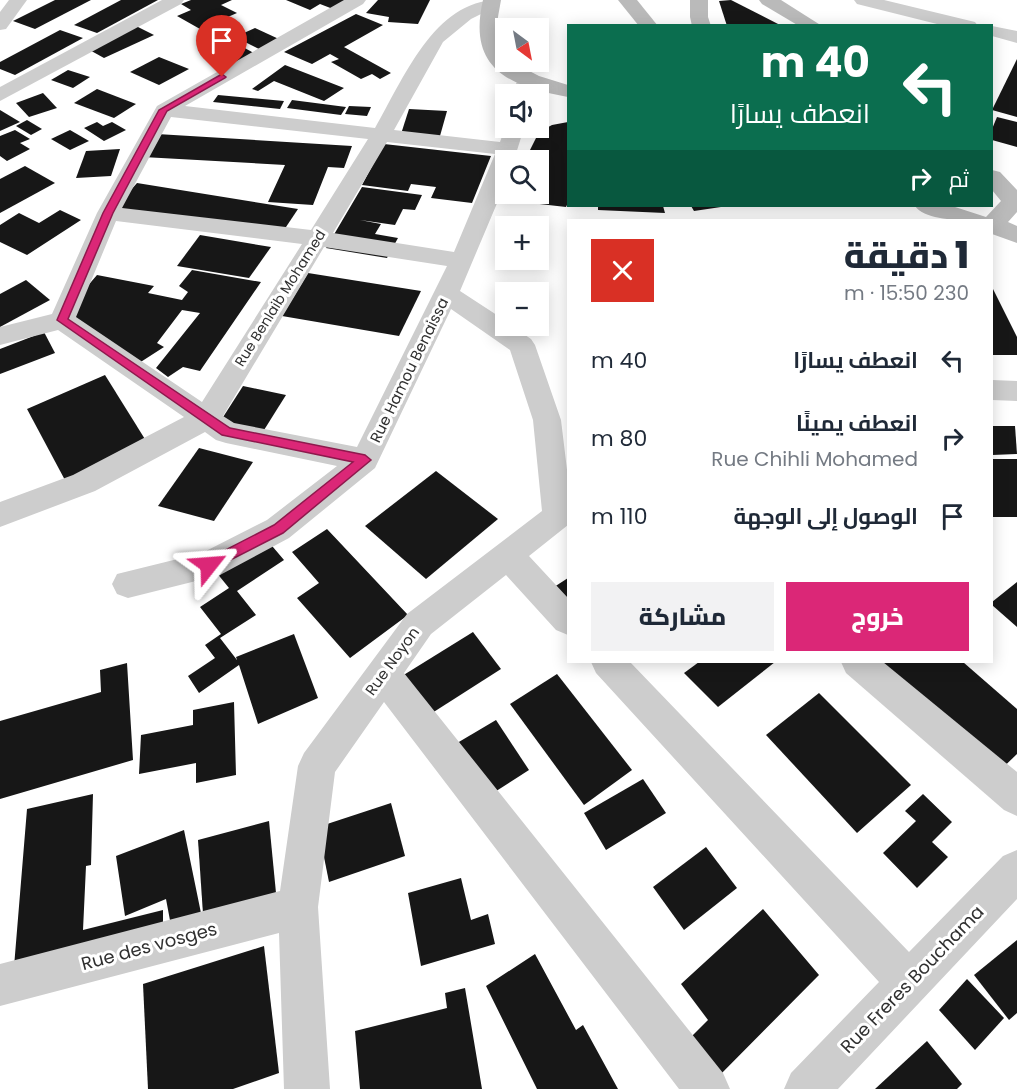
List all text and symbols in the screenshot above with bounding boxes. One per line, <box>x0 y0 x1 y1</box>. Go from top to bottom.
pin <box>196 15 247 77</box>
north arrow <box>495 18 549 72</box>
map controls <box>495 18 549 336</box>
icon: arrive <box>205 24 238 57</box>
text: 40 m <box>761 33 870 92</box>
icon: left <box>891 48 969 126</box>
button: sound <box>495 84 549 138</box>
text: انعطف يسارًا <box>730 95 870 132</box>
button: search <box>495 150 549 204</box>
icon: right <box>904 162 937 195</box>
text: ثم <box>949 164 969 195</box>
button: + <box>495 216 549 270</box>
street label: Rue Benlaib Mohamed <box>230 226 330 370</box>
text: 1 دقيقة <box>844 230 969 281</box>
button: close <box>591 239 654 302</box>
text: 230 m · 15:50 <box>844 279 969 307</box>
button: − <box>495 282 549 336</box>
street label: Rue Hamou Benaissa <box>365 294 453 446</box>
icon: left <box>936 344 969 377</box>
text: 40 m <box>591 345 647 376</box>
text: انعطف يسارًا <box>793 345 918 376</box>
text: انعطف يمينًا <box>796 408 918 439</box>
icon: right <box>936 422 969 455</box>
text: 80 m <box>591 423 647 454</box>
text: Rue Chihli Mohamed <box>711 445 918 473</box>
icon: arrive <box>936 500 969 533</box>
text: 110 m <box>591 501 647 532</box>
text: الوصول إلى الوجهة <box>733 501 918 532</box>
position arrow <box>177 533 241 597</box>
button: مشاركة <box>591 582 774 651</box>
button: خروج <box>786 582 969 651</box>
street label: Rue Noyon <box>360 623 424 699</box>
street label: Rue Freres Bouchama <box>835 900 989 1058</box>
street label: Rue des vosges <box>78 916 220 976</box>

